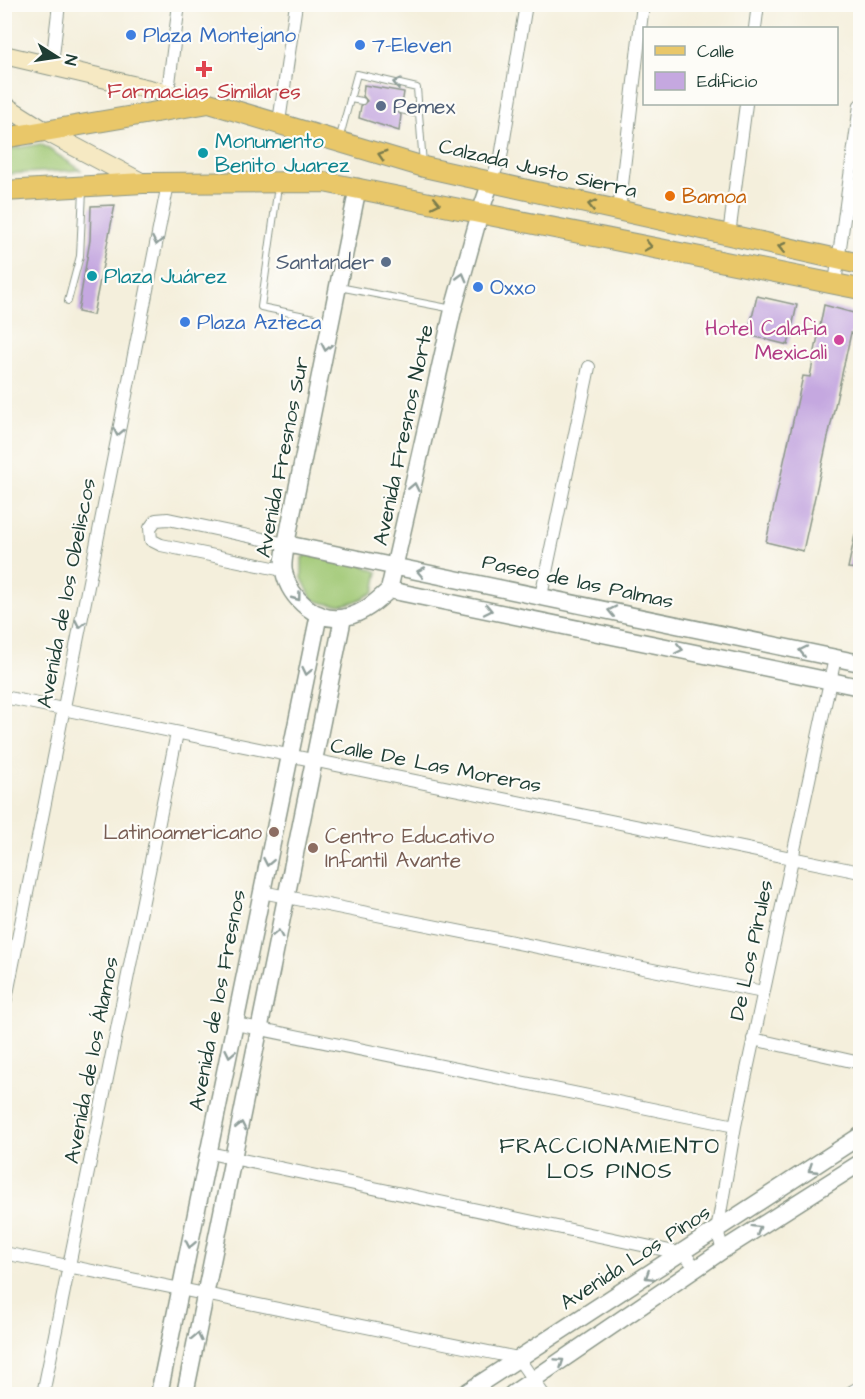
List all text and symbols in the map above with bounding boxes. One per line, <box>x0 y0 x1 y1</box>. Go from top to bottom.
place label: Plaza Montejano <box>143 21 296 50</box>
north arrow <box>27 27 87 87</box>
legend <box>643 27 838 105</box>
marker: Plaza Montejano <box>124 28 138 42</box>
place label: 7-Eleven <box>372 31 451 60</box>
marker: 7-Eleven <box>353 38 367 52</box>
text: Calle <box>697 39 735 64</box>
text: N <box>59 53 82 67</box>
marker: Farmacias Similares <box>197 62 211 76</box>
text: Edificio <box>697 69 757 94</box>
place label: Farmacias Similares <box>107 77 301 106</box>
one-way arrow <box>392 77 402 90</box>
place label: Pemex <box>393 92 455 121</box>
marker: Pemex <box>374 99 388 113</box>
place label: Monumento Benito Juarez <box>215 127 350 180</box>
street label: Calzada Justo Sierra <box>436 132 640 205</box>
marker: Monumento Benito Juarez <box>196 146 210 160</box>
one-way arrow <box>377 150 388 162</box>
place label: Bamoa <box>682 182 747 211</box>
marker: Bamoa <box>663 189 677 203</box>
one-way arrow <box>431 196 441 209</box>
one-way arrow <box>587 199 597 212</box>
one-way arrow <box>151 236 164 246</box>
one-way arrow <box>643 239 653 252</box>
one-way arrow <box>778 241 788 254</box>
place label: Santander <box>276 248 374 277</box>
marker: Santander <box>379 255 393 269</box>
place label: Plaza Juárez <box>104 262 227 291</box>
marker: Plaza Juárez <box>85 269 99 283</box>
one-way arrow <box>455 272 467 283</box>
place label: Oxxo <box>490 273 536 302</box>
marker: Oxxo <box>471 280 485 294</box>
place label: Plaza Azteca <box>197 308 322 337</box>
place label: Hotel Calafia Mexicali <box>705 314 827 367</box>
marker: Plaza Azteca <box>178 315 192 329</box>
street label: Avenida Fresnos Norte <box>366 322 441 548</box>
marker: Hotel Calafia Mexicali <box>832 333 846 347</box>
one-way arrow <box>320 342 333 352</box>
street label: Avenida Fresnos Sur <box>249 354 316 560</box>
one-way arrow <box>112 427 125 437</box>
street label: Avenida de los Obeliscos <box>30 476 103 711</box>
one-way arrow <box>407 483 420 493</box>
street label: Paseo de las Palmas <box>480 547 676 616</box>
one-way arrow <box>417 566 427 579</box>
one-way arrow <box>290 591 301 602</box>
one-way arrow <box>483 603 493 616</box>
one-way arrow <box>608 605 618 618</box>
one-way arrow <box>74 618 87 628</box>
one-way arrow <box>674 642 684 655</box>
one-way arrow <box>799 645 809 658</box>
one-way arrow <box>301 666 314 676</box>
street label: Calle De Las Moreras <box>328 731 544 800</box>
place label: Latinoamericano <box>103 818 262 847</box>
place label: Centro Educativo Infantil Avante <box>325 822 494 875</box>
marker: Latinoamericano <box>267 825 281 839</box>
marker: Centro Educativo Infantil Avante <box>306 841 320 855</box>
one-way arrow <box>262 857 275 867</box>
street label: De Los Pirules <box>722 877 781 1023</box>
street label: Avenida de los Fresnos <box>182 887 253 1113</box>
one-way arrow <box>271 930 284 940</box>
street label: Avenida de los Álamos <box>57 954 126 1166</box>
one-way arrow <box>224 1048 237 1058</box>
one-way arrow <box>234 1121 247 1131</box>
district label: FRACCIONAMIENTO LOS PINOS <box>499 1131 721 1187</box>
one-way arrow <box>807 1161 818 1172</box>
street label: Avenida Los Pinos <box>554 1198 716 1317</box>
one-way arrow <box>750 1225 761 1236</box>
one-way arrow <box>184 1239 197 1249</box>
one-way arrow <box>645 1268 655 1280</box>
one-way arrow <box>190 1333 203 1343</box>
one-way arrow <box>554 1358 565 1369</box>

